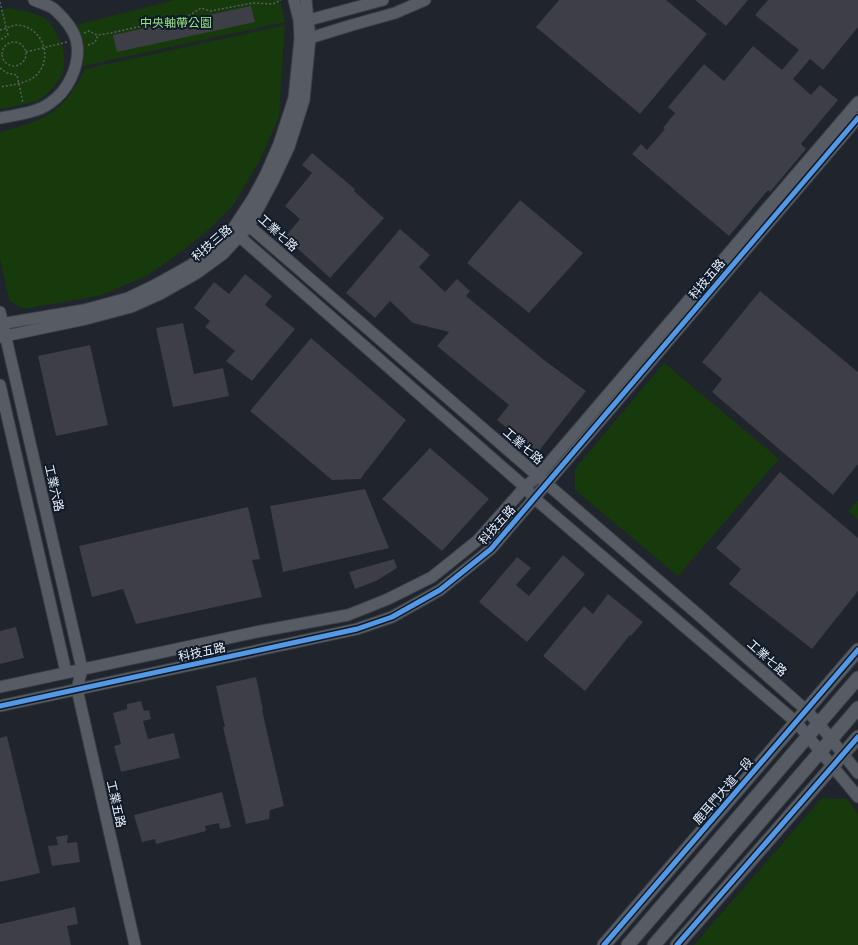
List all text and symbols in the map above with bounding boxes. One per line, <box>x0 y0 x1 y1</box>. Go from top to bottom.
park label: 中央軸帶公園 <box>140 16 212 30</box>
street label: 工業七路 <box>255 212 301 254</box>
street label: 科技三路 <box>189 222 235 264</box>
street label: 科技五路 <box>686 256 728 302</box>
street label: 工業七路 <box>500 425 546 467</box>
street label: 工業六路 <box>42 463 66 513</box>
street label: 科技五路 <box>476 502 518 548</box>
street label: 工業七路 <box>744 637 790 679</box>
street label: 科技五路 <box>177 640 227 664</box>
street label: 鹿耳門大道一段 <box>690 755 756 827</box>
street label: 工業五路 <box>104 779 128 829</box>

